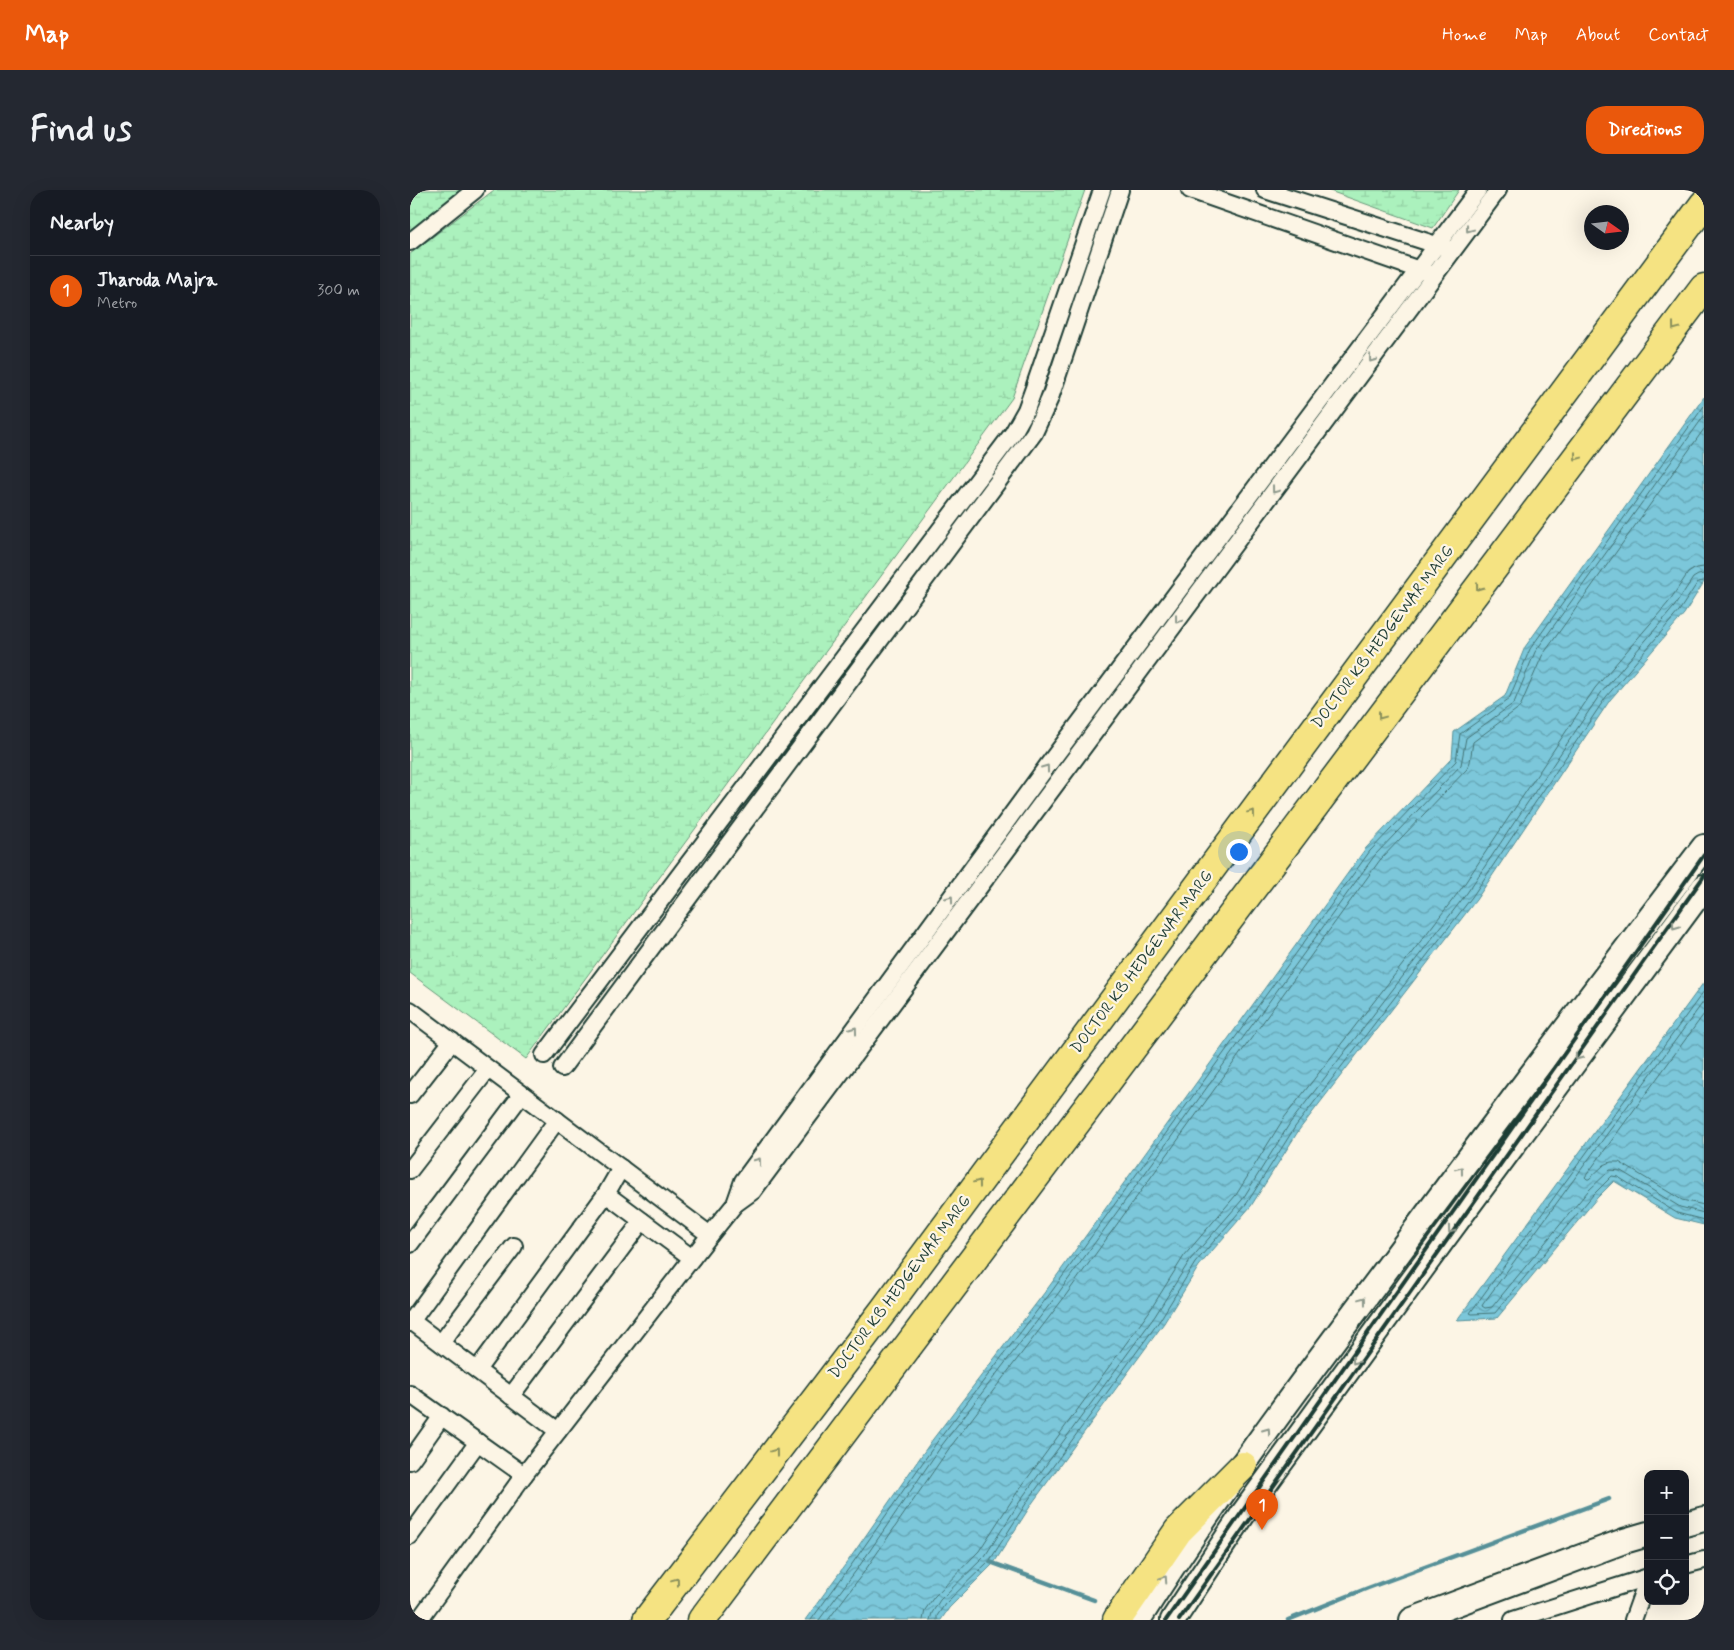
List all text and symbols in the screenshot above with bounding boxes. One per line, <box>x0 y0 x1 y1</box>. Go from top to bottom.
text: Map <box>25 20 69 51</box>
text: Home <box>1442 23 1487 47</box>
text: Map <box>1515 23 1548 47</box>
text: About <box>1576 23 1620 47</box>
text: Contact <box>1648 23 1709 47</box>
button: Directions <box>1586 106 1704 154</box>
text: Find us <box>30 107 132 153</box>
north arrow <box>1584 205 1629 250</box>
text: Nearby <box>50 209 114 237</box>
one-way arrow <box>1466 223 1475 233</box>
text: Jharoda Majra <box>97 268 217 293</box>
text: 1 <box>62 280 70 301</box>
text: 300 m <box>317 280 360 301</box>
text: Metro <box>97 293 137 314</box>
one-way arrow <box>1672 321 1680 330</box>
one-way arrow <box>1369 353 1378 363</box>
one-way arrow <box>1574 451 1583 461</box>
one-way arrow <box>1272 484 1281 494</box>
street label: DOCTOR KB HEDGEWAR MARG <box>1307 541 1459 733</box>
one-way arrow <box>1476 581 1485 591</box>
one-way arrow <box>1175 614 1184 624</box>
one-way arrow <box>1379 710 1387 719</box>
one-way arrow <box>1040 764 1049 774</box>
one-way arrow <box>1247 810 1255 819</box>
your location <box>1226 839 1252 865</box>
street label: DOCTOR KB HEDGEWAR MARG <box>1066 866 1218 1058</box>
one-way arrow <box>944 895 953 905</box>
one-way arrow <box>1672 920 1681 930</box>
one-way arrow <box>848 1026 857 1036</box>
one-way arrow <box>1576 1051 1584 1060</box>
one-way arrow <box>752 1158 761 1167</box>
one-way arrow <box>1454 1166 1463 1176</box>
one-way arrow <box>973 1180 981 1189</box>
street label: DOCTOR KB HEDGEWAR MARG <box>824 1191 976 1383</box>
one-way arrow <box>1448 1224 1457 1234</box>
one-way arrow <box>1357 1296 1366 1306</box>
one-way arrow <box>1352 1355 1361 1365</box>
one-way arrow <box>1261 1428 1270 1437</box>
one-way arrow <box>770 1449 778 1458</box>
map controls <box>1644 1470 1689 1605</box>
button: + <box>1644 1470 1689 1515</box>
pin: 1 <box>1246 1489 1278 1530</box>
button: − <box>1644 1515 1689 1560</box>
button: locate <box>1644 1560 1689 1605</box>
one-way arrow <box>1158 1575 1167 1585</box>
one-way arrow <box>671 1578 679 1587</box>

